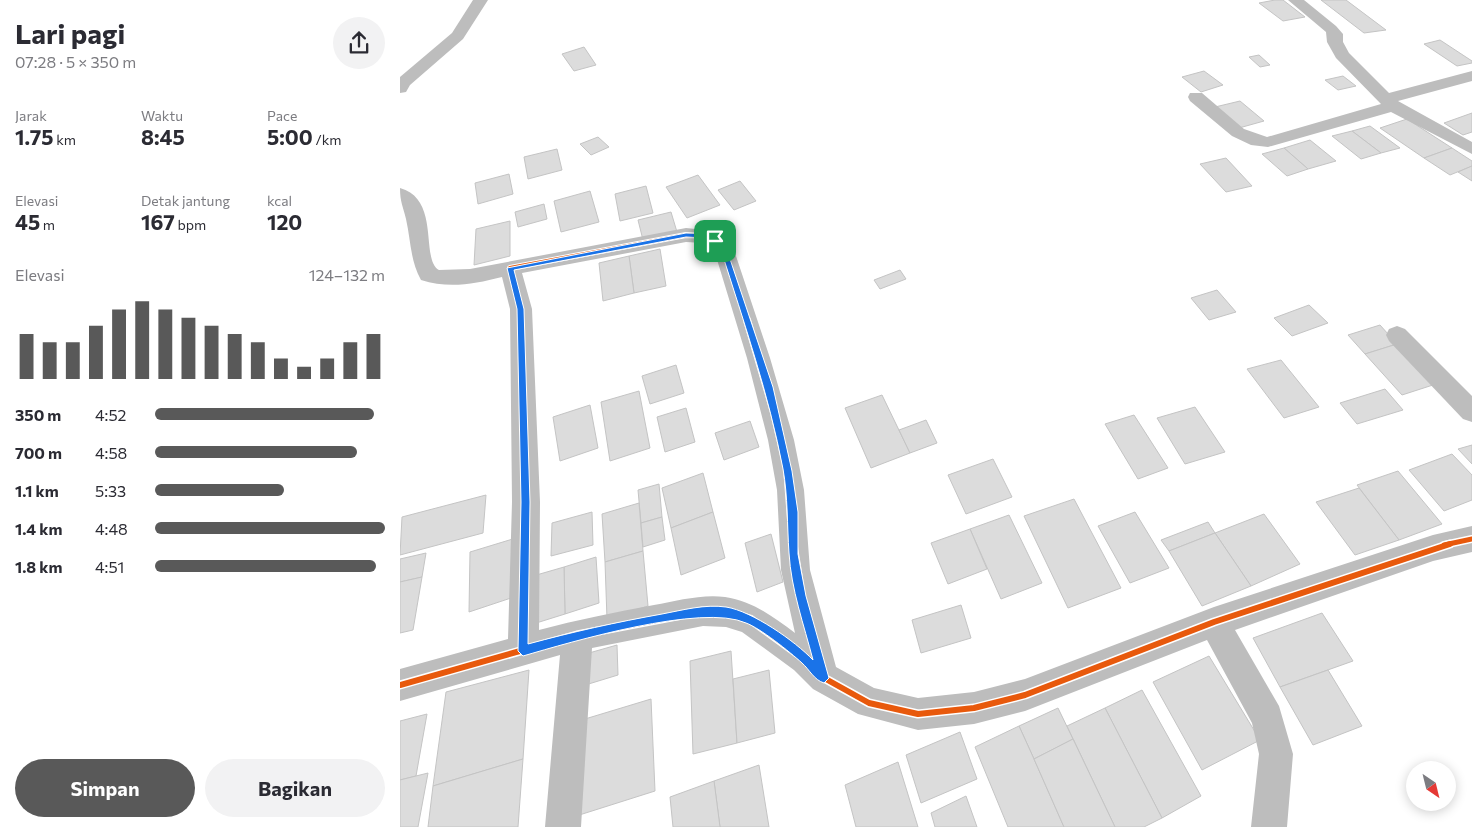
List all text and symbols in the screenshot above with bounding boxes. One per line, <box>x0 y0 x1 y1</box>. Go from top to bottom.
text: Lari pagi <box>15 16 125 50</box>
button: share <box>333 17 385 69</box>
text: 07:28 · 5 × 350 m <box>15 52 136 71</box>
text: Jarak <box>15 107 47 124</box>
text: Waktu <box>141 107 183 124</box>
text: Pace <box>267 107 297 124</box>
text: 1.75 <box>15 124 54 149</box>
text: 8:45 <box>141 124 185 149</box>
text: 5:00 <box>267 124 313 149</box>
text: km <box>54 131 76 148</box>
text: /km <box>313 131 341 148</box>
text: Elevasi <box>15 192 58 209</box>
text: Detak jantung <box>141 192 230 209</box>
text: kcal <box>267 192 292 209</box>
text: 45 <box>15 209 40 234</box>
text: 167 <box>141 209 175 234</box>
text: 120 <box>267 209 302 234</box>
text: m <box>40 216 55 233</box>
text: bpm <box>175 216 206 233</box>
pin <box>694 220 736 262</box>
icon: arrive <box>701 227 729 255</box>
text: Elevasi <box>15 265 65 284</box>
text: 124–132 m <box>309 265 385 284</box>
text: 350 m <box>15 405 61 424</box>
text: 4:52 <box>95 405 126 424</box>
text: 700 m <box>15 443 62 462</box>
text: 4:58 <box>95 443 127 462</box>
text: 1.1 km <box>15 481 59 500</box>
text: 5:33 <box>95 481 126 500</box>
text: 1.4 km <box>15 519 62 538</box>
text: 4:48 <box>95 519 128 538</box>
text: 1.8 km <box>15 557 62 576</box>
text: 4:51 <box>95 557 124 576</box>
button: Simpan <box>15 759 195 817</box>
button: Bagikan <box>205 759 385 817</box>
north arrow <box>1406 761 1456 811</box>
map controls <box>1406 761 1456 811</box>

